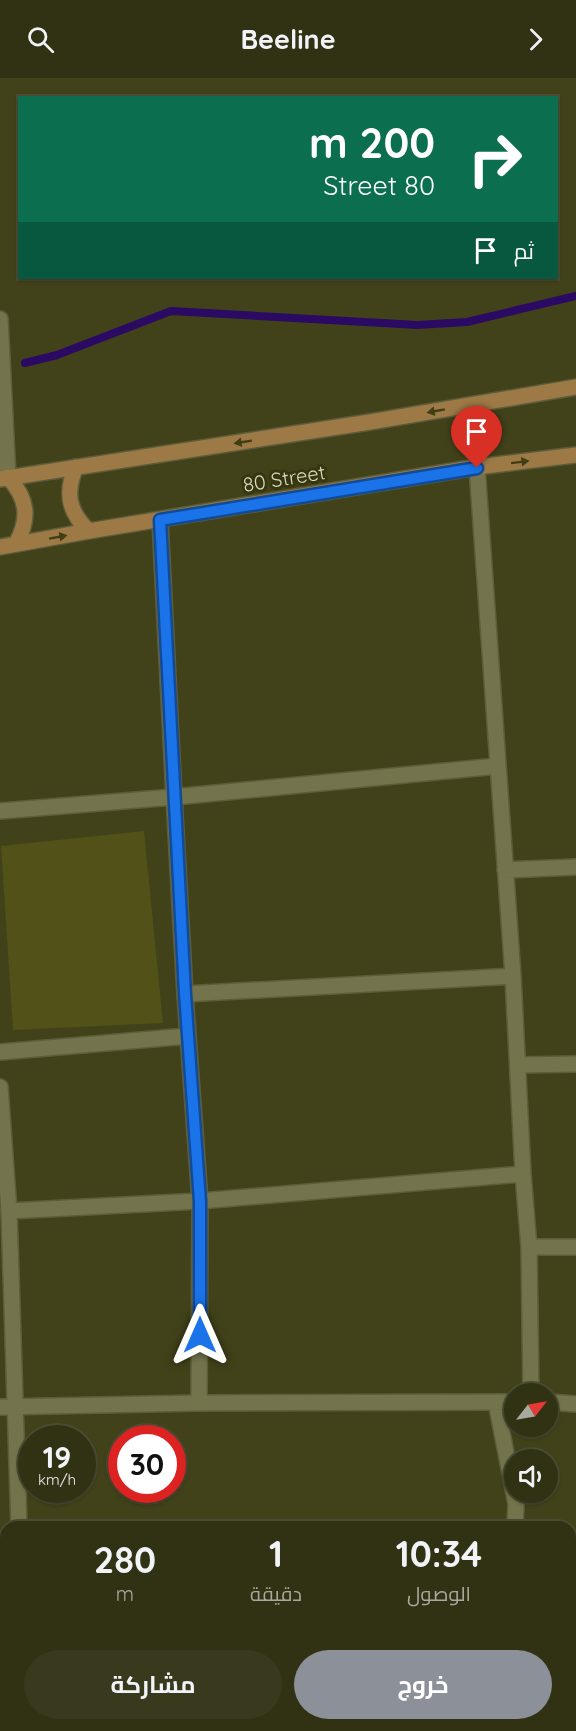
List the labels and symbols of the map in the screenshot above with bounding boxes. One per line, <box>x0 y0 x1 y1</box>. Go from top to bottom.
pin <box>451 406 502 468</box>
one-way arrow <box>426 407 445 416</box>
one-way arrow <box>233 437 252 446</box>
one-way arrow <box>510 458 529 467</box>
street label: 80 Street <box>241 459 327 497</box>
one-way arrow <box>48 532 67 541</box>
position arrow <box>168 1303 232 1367</box>
north arrow <box>504 1383 558 1437</box>
speed limit sign: 30 <box>108 1425 186 1503</box>

